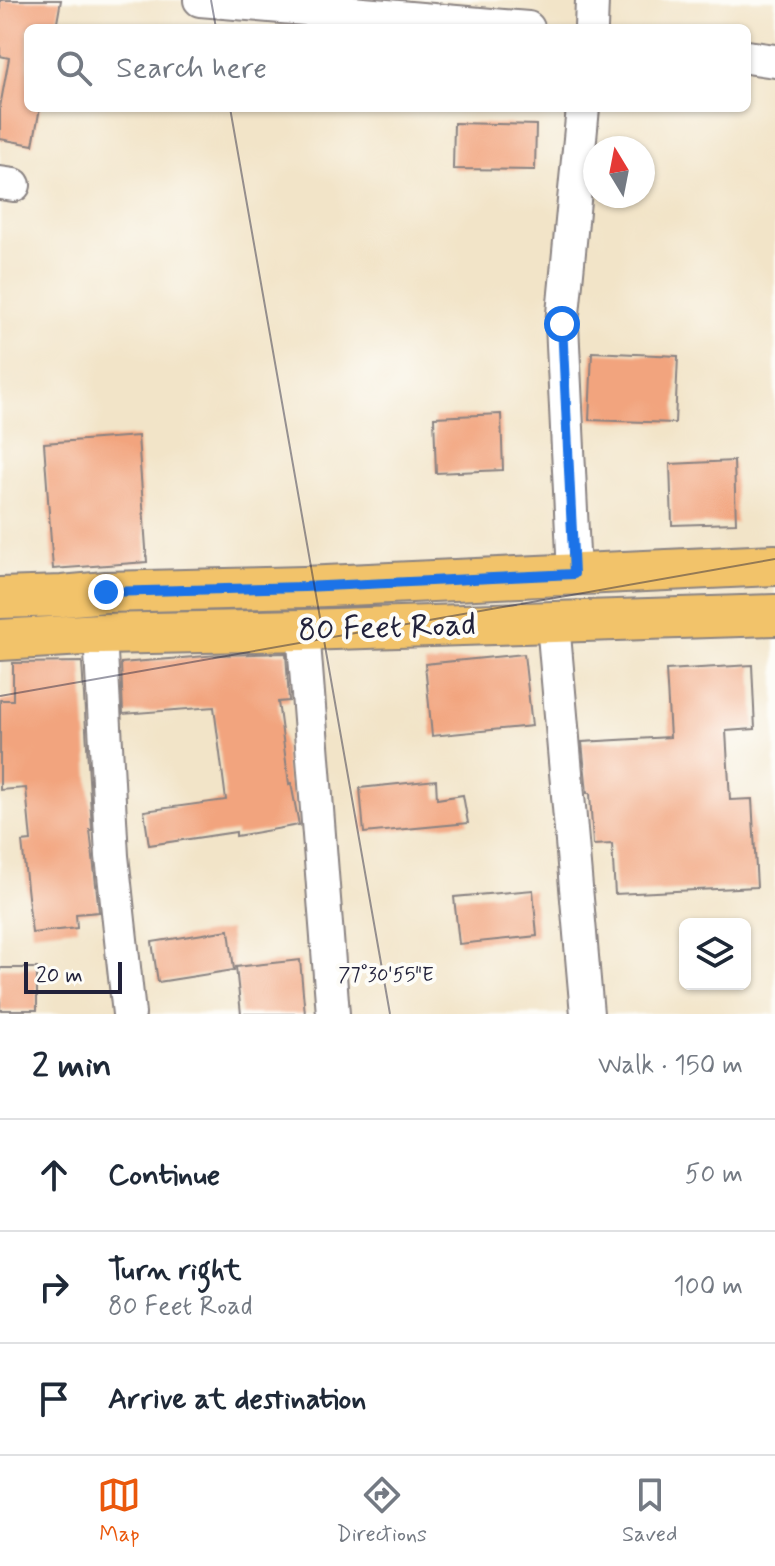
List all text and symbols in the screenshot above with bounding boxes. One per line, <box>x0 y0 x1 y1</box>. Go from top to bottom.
search box <box>24 24 751 112</box>
icon: search <box>52 46 96 90</box>
text: Search here <box>116 49 267 88</box>
north arrow <box>583 136 655 208</box>
route start <box>544 306 580 342</box>
route end <box>88 574 124 610</box>
street label: 80 Feet Road <box>297 604 477 652</box>
map controls <box>679 918 751 990</box>
button: layers <box>679 918 751 990</box>
scale bar <box>24 958 122 994</box>
text: 20 m <box>36 962 83 990</box>
text: 77°30'55"E <box>338 962 434 989</box>
text: 2 min <box>32 1044 112 1089</box>
text: Walk · 150 m <box>598 1049 743 1083</box>
icon: ahead <box>32 1153 76 1197</box>
text: Continue <box>108 1156 220 1195</box>
text: 50 m <box>685 1158 743 1192</box>
text: Turn right <box>108 1251 241 1290</box>
icon: right <box>32 1265 76 1309</box>
text: 100 m <box>673 1270 743 1304</box>
text: 80 Feet Road <box>108 1290 253 1324</box>
icon: arrive <box>32 1377 76 1421</box>
text: Arrive at destination <box>108 1380 366 1419</box>
tab: Map <box>97 1473 141 1549</box>
tab: Directions <box>336 1473 427 1549</box>
tab: Saved <box>622 1473 677 1549</box>

